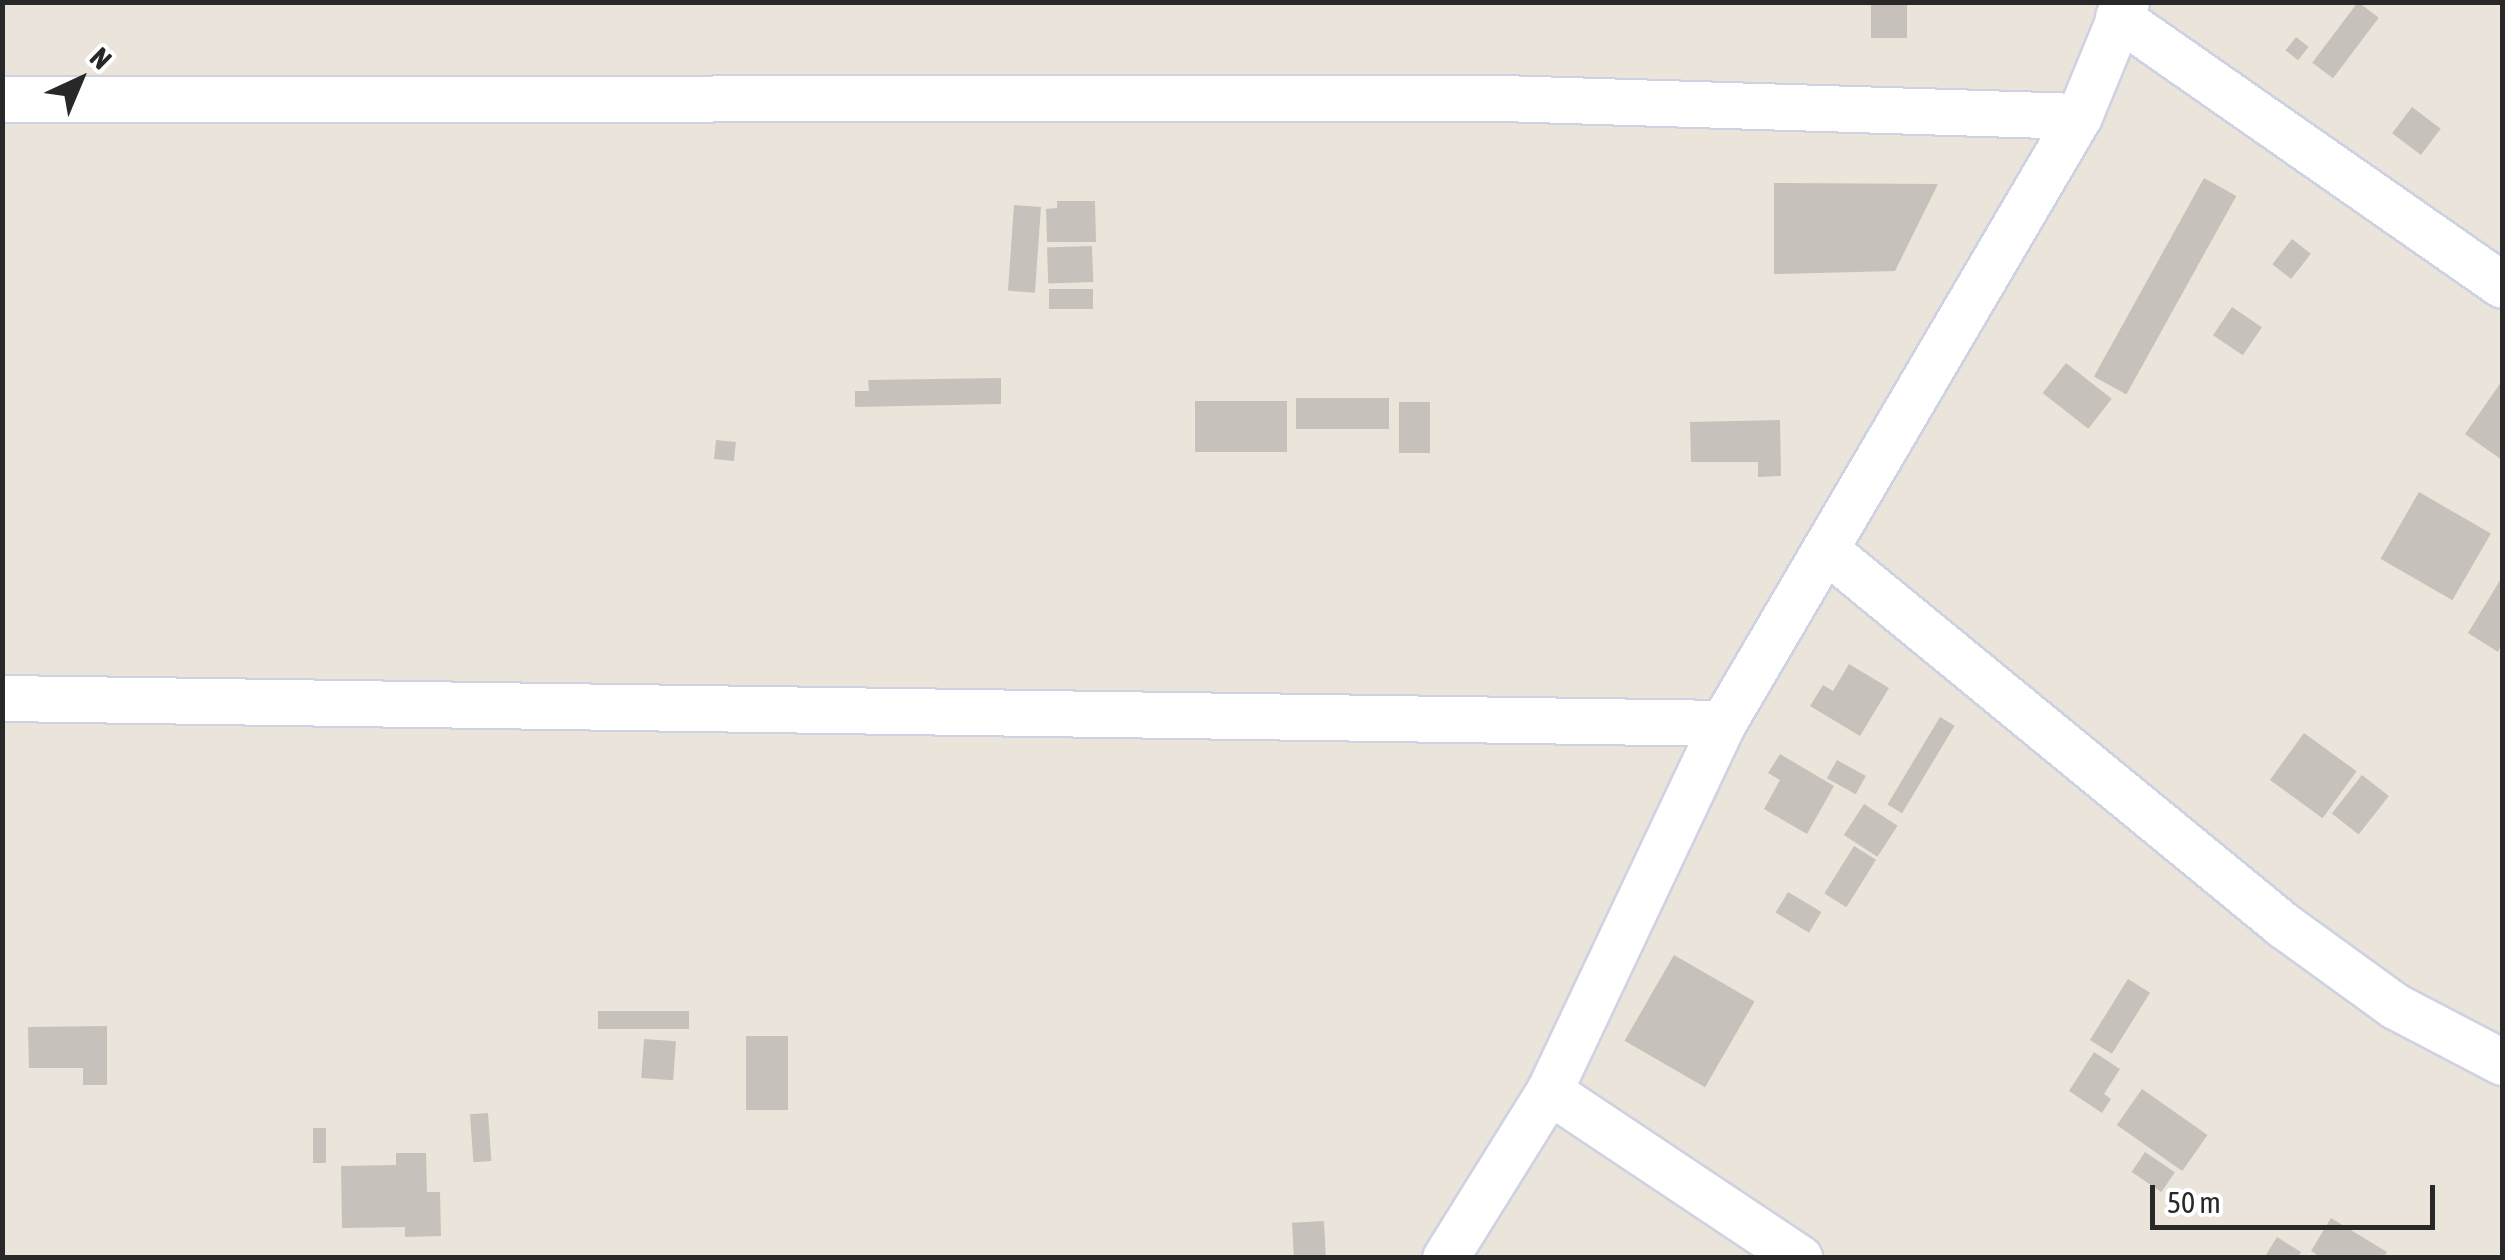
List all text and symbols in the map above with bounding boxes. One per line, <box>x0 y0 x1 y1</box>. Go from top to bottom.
north arrow <box>30 30 130 130</box>
text: N <box>84 41 118 76</box>
scale bar <box>2155 1165 2440 1227</box>
text: 50 m <box>2167 1185 2221 1219</box>

